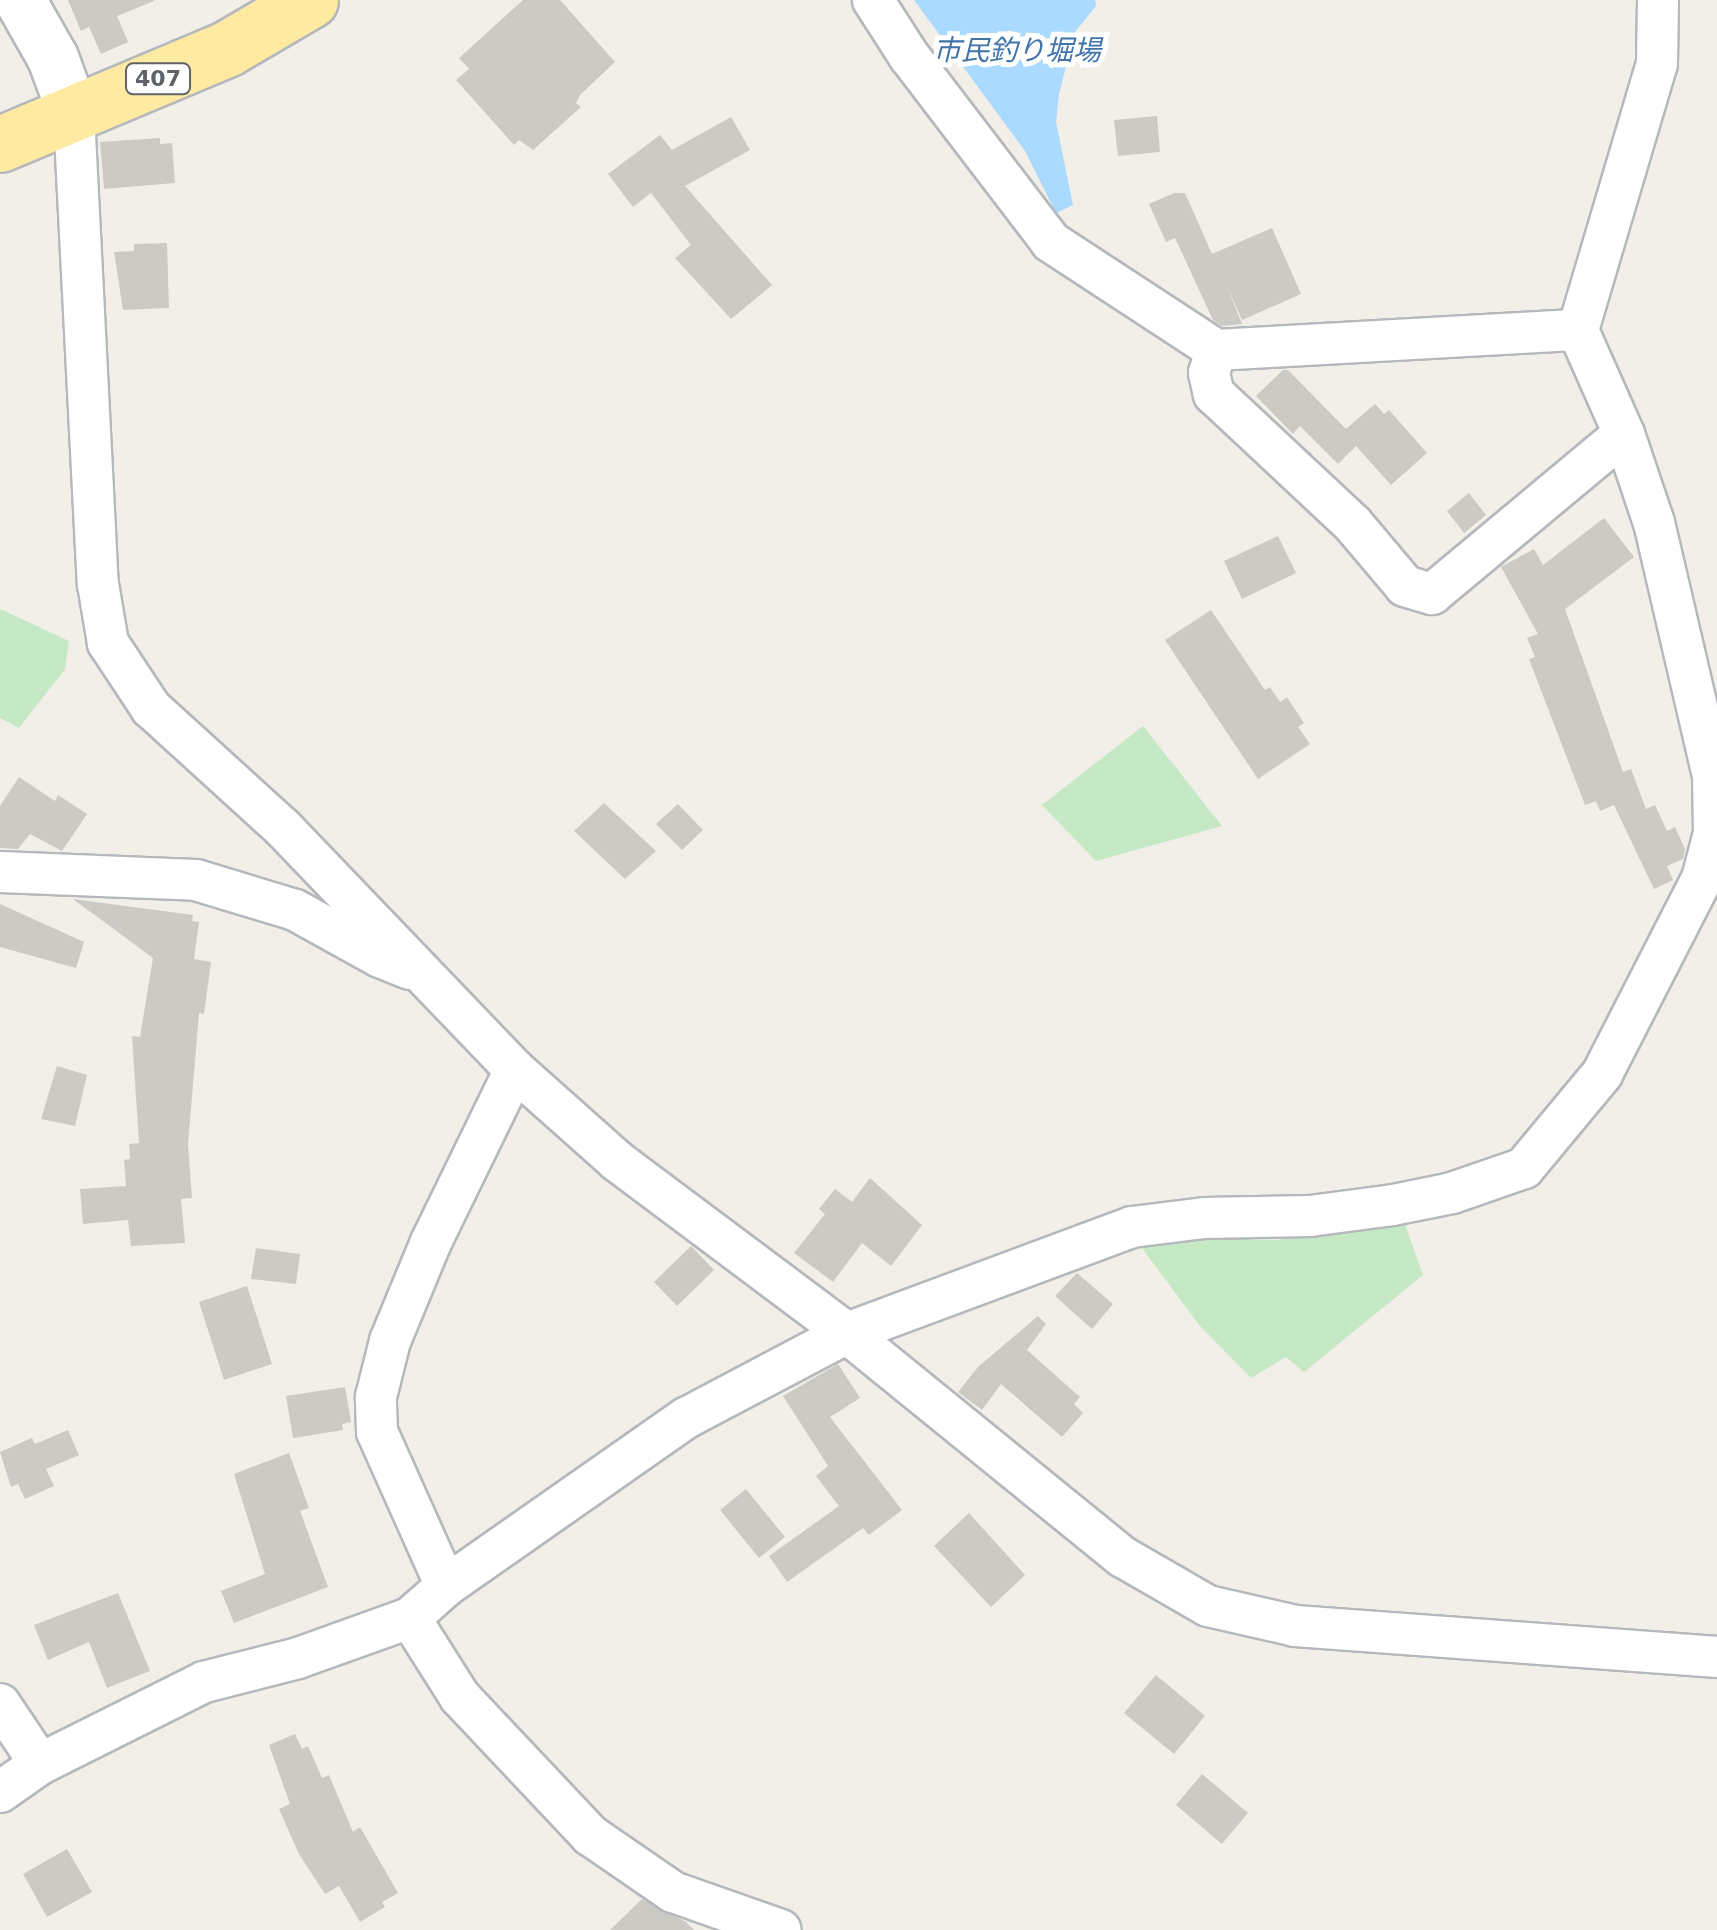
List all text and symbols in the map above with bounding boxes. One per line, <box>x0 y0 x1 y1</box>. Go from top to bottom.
water label: 市民釣り堀場 <box>933 34 1101 68</box>
road number: 407 <box>123 62 193 96</box>

